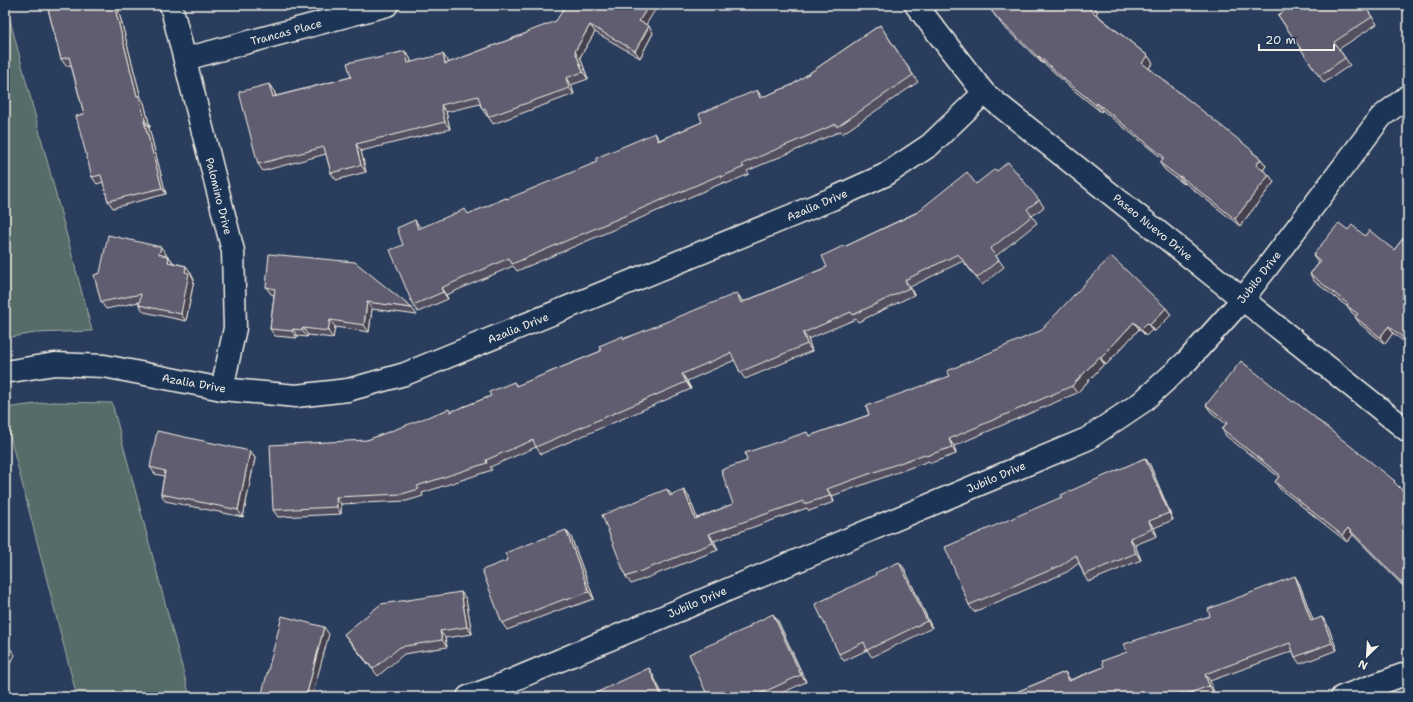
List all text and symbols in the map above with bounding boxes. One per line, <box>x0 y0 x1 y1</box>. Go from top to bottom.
street label: Trancas Place <box>249 16 323 49</box>
scale bar <box>1259 26 1334 52</box>
text: 20 m <box>1265 32 1296 48</box>
street label: Palomino Drive <box>202 156 235 236</box>
street label: Azalia Drive <box>785 186 850 225</box>
street label: Paseo Nuevo Drive <box>1110 191 1196 264</box>
street label: Jubilo Drive <box>1234 248 1285 307</box>
street label: Azalia Drive <box>485 309 551 348</box>
street label: Azalia Drive <box>161 371 227 396</box>
street label: Jubilo Drive <box>964 458 1028 497</box>
street label: Jubilo Drive <box>665 583 729 622</box>
north arrow <box>1347 636 1387 676</box>
text: N <box>1356 656 1370 673</box>

